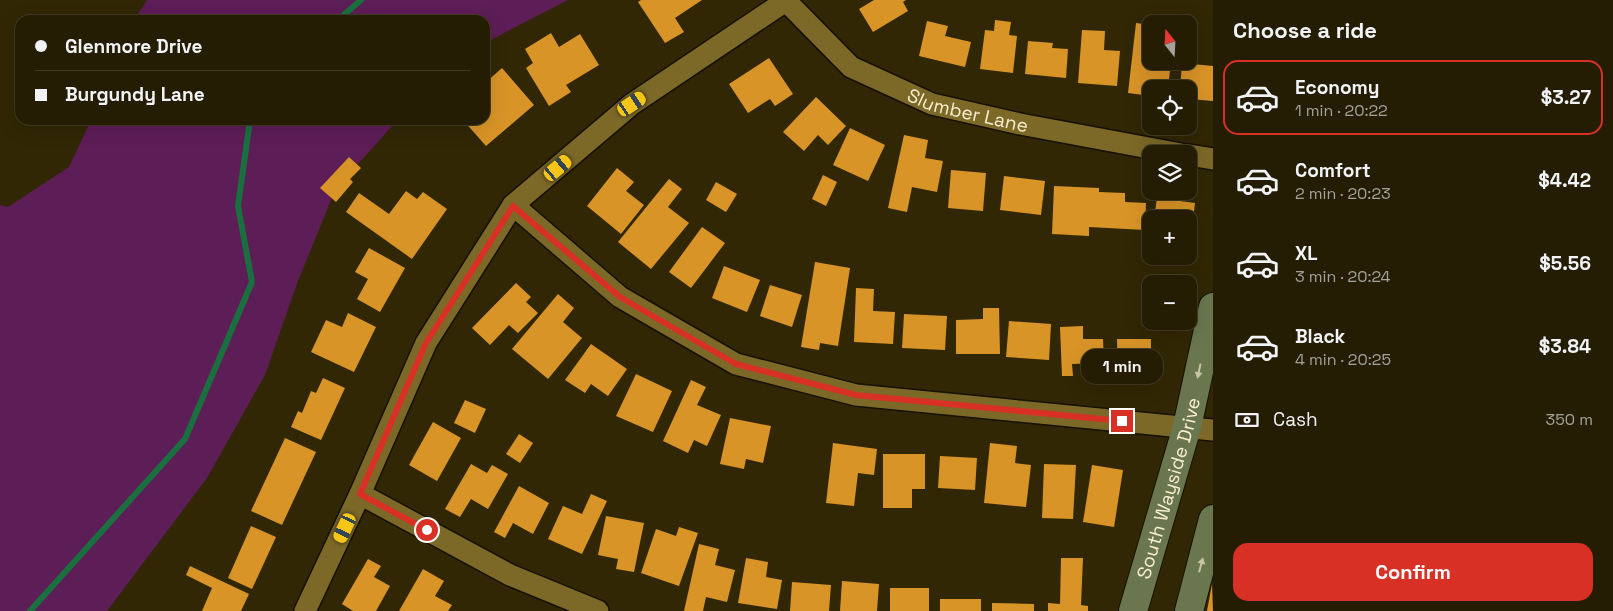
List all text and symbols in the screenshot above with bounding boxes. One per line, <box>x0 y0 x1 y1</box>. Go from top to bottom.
north arrow <box>1142 15 1198 70</box>
map controls <box>1142 15 1197 330</box>
text: Choose a ride <box>1233 16 1377 44</box>
text: Glenmore Drive <box>65 34 202 59</box>
icon: car <box>1235 75 1280 120</box>
text: Economy <box>1295 75 1379 100</box>
button: locate <box>1142 80 1197 135</box>
text: Burgundy Lane <box>65 82 205 107</box>
street label: Slumber Lane <box>903 82 1030 138</box>
text: $3.27 <box>1541 85 1591 110</box>
car <box>615 89 648 119</box>
text: 1 min · 20:22 <box>1295 100 1388 121</box>
button: layers <box>1142 145 1197 200</box>
car <box>541 153 574 183</box>
icon: car <box>1235 158 1280 203</box>
text: Comfort <box>1295 158 1371 183</box>
text: $4.42 <box>1538 168 1591 193</box>
text: 2 min · 20:23 <box>1295 183 1391 204</box>
button: + <box>1142 210 1197 265</box>
icon: car <box>1235 241 1280 286</box>
text: XL <box>1295 241 1318 266</box>
text: $5.56 <box>1539 251 1591 276</box>
text: 3 min · 20:24 <box>1295 266 1391 287</box>
button: − <box>1142 275 1197 330</box>
icon: car <box>1235 324 1280 369</box>
text: Black <box>1295 324 1345 349</box>
text: $3.84 <box>1539 334 1591 359</box>
callout: 1 min <box>1081 348 1163 384</box>
text: 4 min · 20:25 <box>1295 349 1391 370</box>
text: 1 min <box>1102 356 1142 377</box>
one-way arrow <box>1195 364 1203 379</box>
street label: South Wayside Drive <box>1131 395 1206 582</box>
icon: cash <box>1233 406 1261 434</box>
text: Cash <box>1273 407 1318 432</box>
text: 350 m <box>1546 409 1593 430</box>
route end <box>1111 410 1133 432</box>
car <box>331 511 358 545</box>
route start <box>416 519 438 541</box>
button: Confirm <box>1233 543 1593 601</box>
one-way arrow <box>1197 557 1205 572</box>

